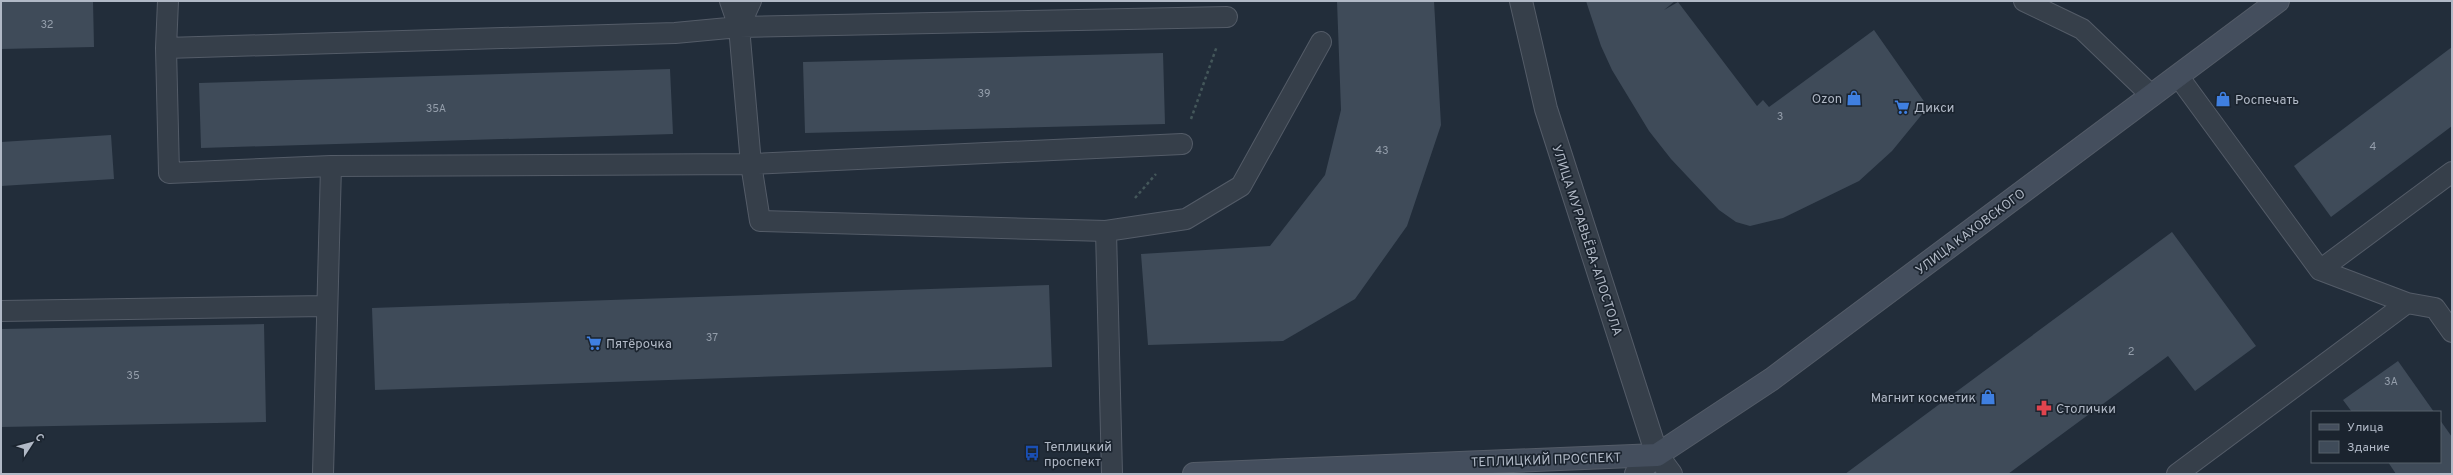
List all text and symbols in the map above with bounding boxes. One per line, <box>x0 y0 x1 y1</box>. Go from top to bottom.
house number: 32 <box>40 18 54 32</box>
house number: 39 <box>978 87 990 101</box>
shop icon: Ozon <box>1845 89 1863 107</box>
shop icon: Роспечать <box>2214 90 2232 108</box>
place label: Ozon <box>1812 92 1842 108</box>
place label: Роспечать <box>2235 93 2299 109</box>
supermarket icon: Дикси <box>1893 98 1911 116</box>
place label: Дикси <box>1914 101 1954 117</box>
house number: 35А <box>426 102 446 116</box>
house number: 3 <box>1777 110 1783 124</box>
house number: 4 <box>2370 140 2377 154</box>
street label: УЛИЦА МУРАВЬЁВА-АПОСТОЛА <box>1548 142 1627 338</box>
house number: 43 <box>1375 144 1389 158</box>
street label: УЛИЦА КАХОВСКОГО <box>1913 186 2029 279</box>
house number: 37 <box>706 331 718 345</box>
supermarket icon: Пятёрочка <box>585 334 603 352</box>
place label: Пятёрочка <box>606 337 672 353</box>
house number: 2 <box>2128 345 2134 359</box>
house number: 35 <box>126 369 140 383</box>
house number: 3А <box>2384 375 2398 389</box>
shop icon: Магнит косметик <box>1979 388 1997 406</box>
place label: Магнит косметик <box>1871 391 1976 407</box>
pharmacy icon: Столички <box>2035 399 2053 417</box>
place label: Столички <box>2056 402 2116 418</box>
legend <box>2311 411 2441 463</box>
text: Улица <box>2347 420 2383 436</box>
north arrow <box>12 423 52 463</box>
text: С <box>32 431 47 445</box>
place label: Теплицкий проспект <box>1044 440 1112 471</box>
text: Здание <box>2347 440 2390 456</box>
bus stop icon: Теплицкий проспект <box>1023 444 1041 462</box>
street label: ТЕПЛИЦКИЙ ПРОСПЕКТ <box>1471 448 1622 472</box>

